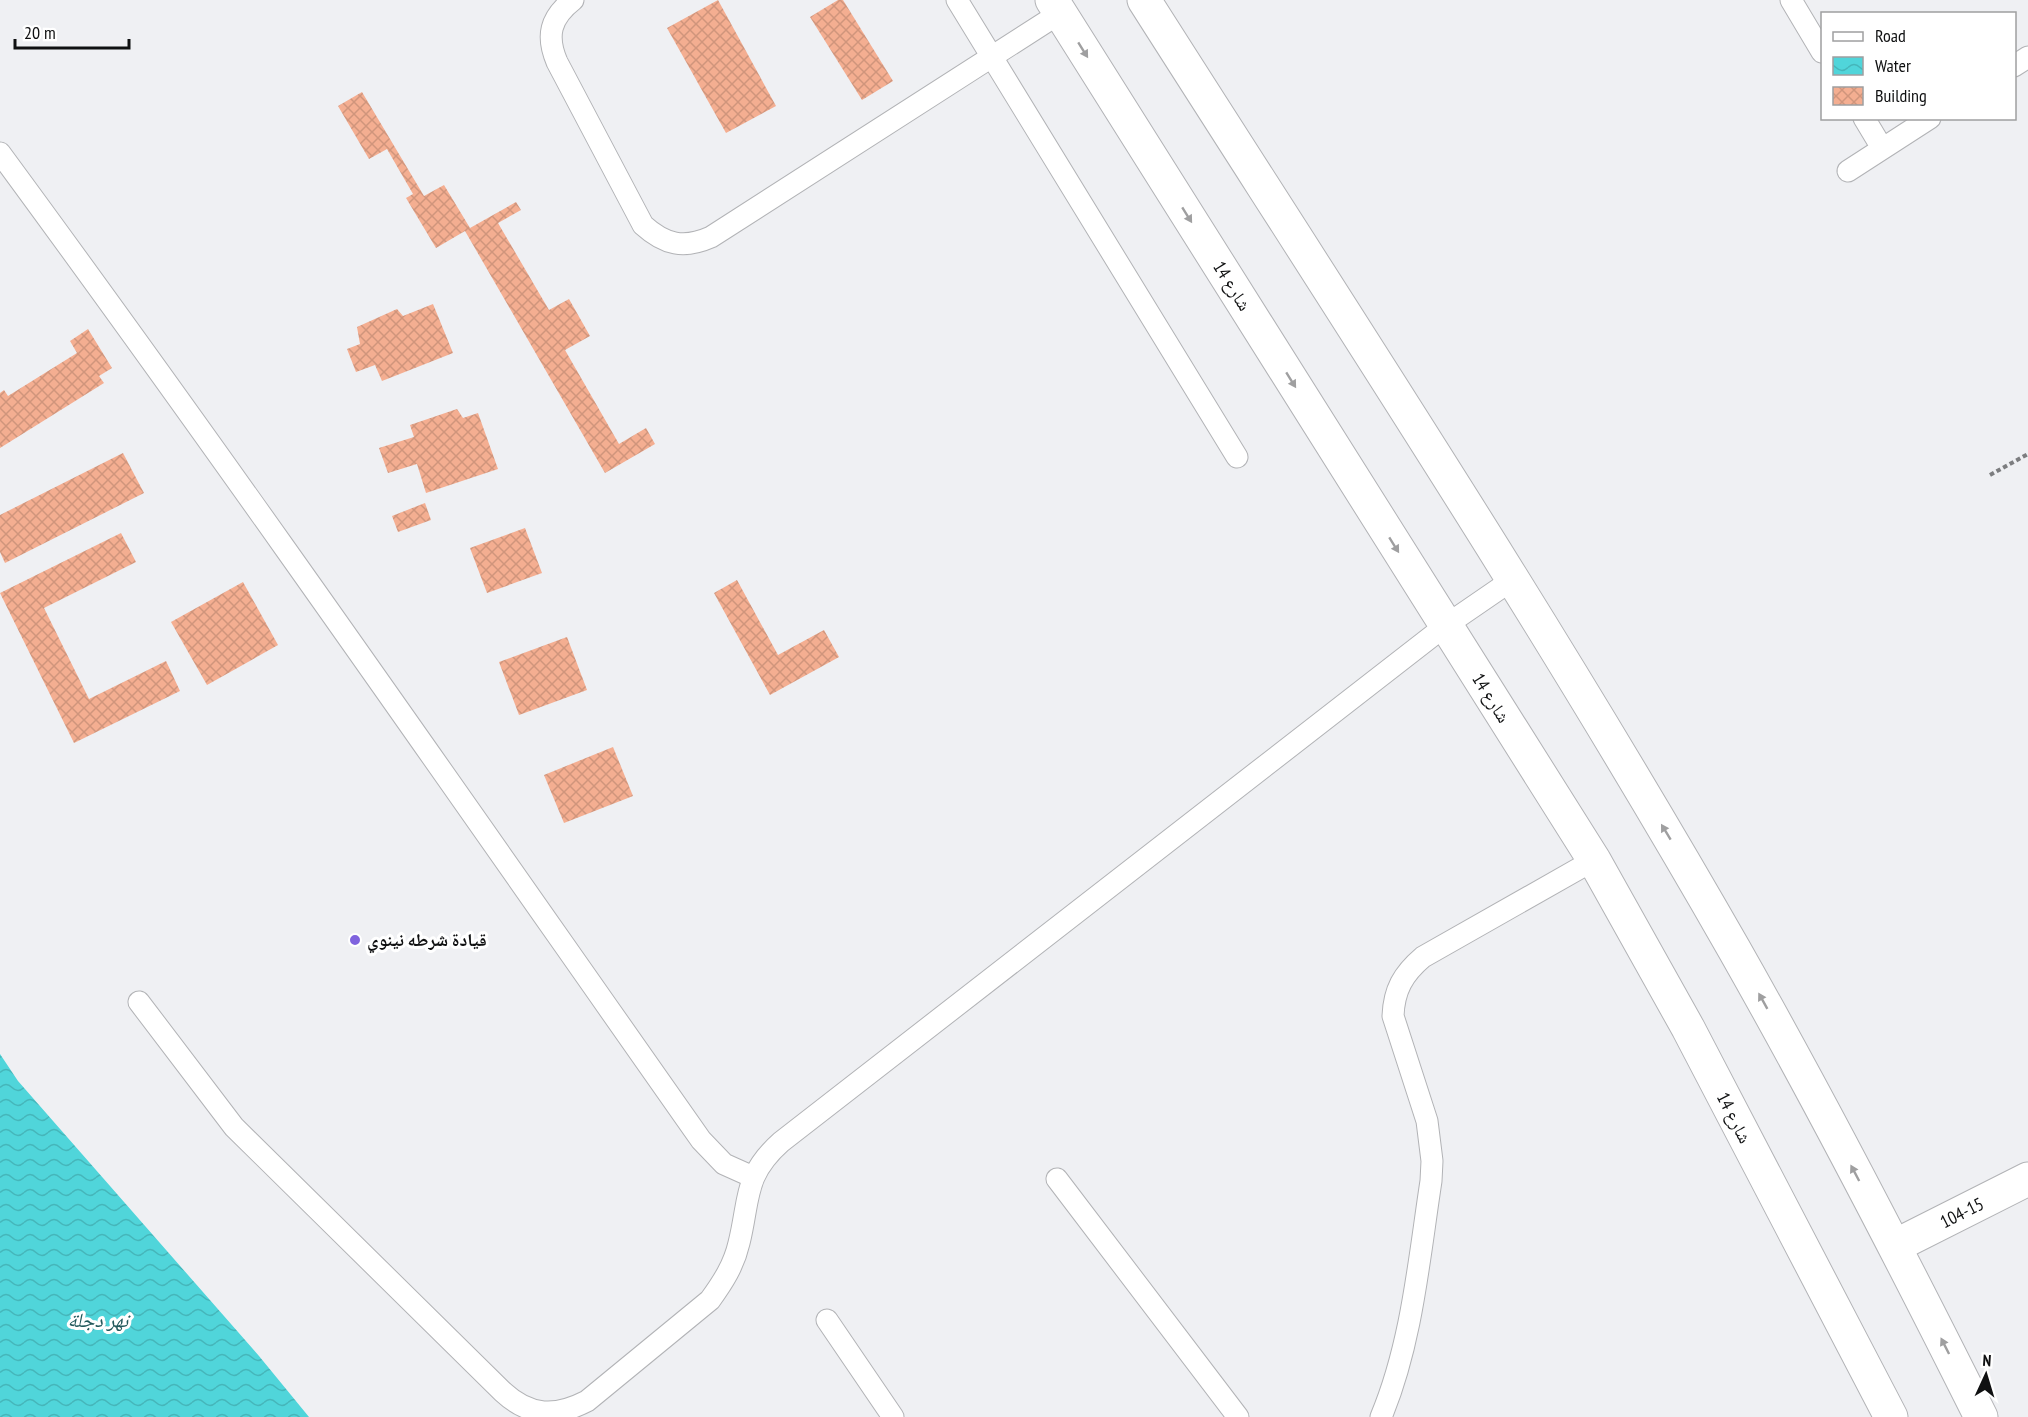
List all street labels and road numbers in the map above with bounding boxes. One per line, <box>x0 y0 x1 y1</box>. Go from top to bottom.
street label: شارع 14 <box>1208 257 1257 315</box>
street label: شارع 14 <box>1467 669 1516 727</box>
street label: شارع 14 <box>1712 1088 1757 1147</box>
street label: 104-15 <box>1936 1192 1987 1233</box>

